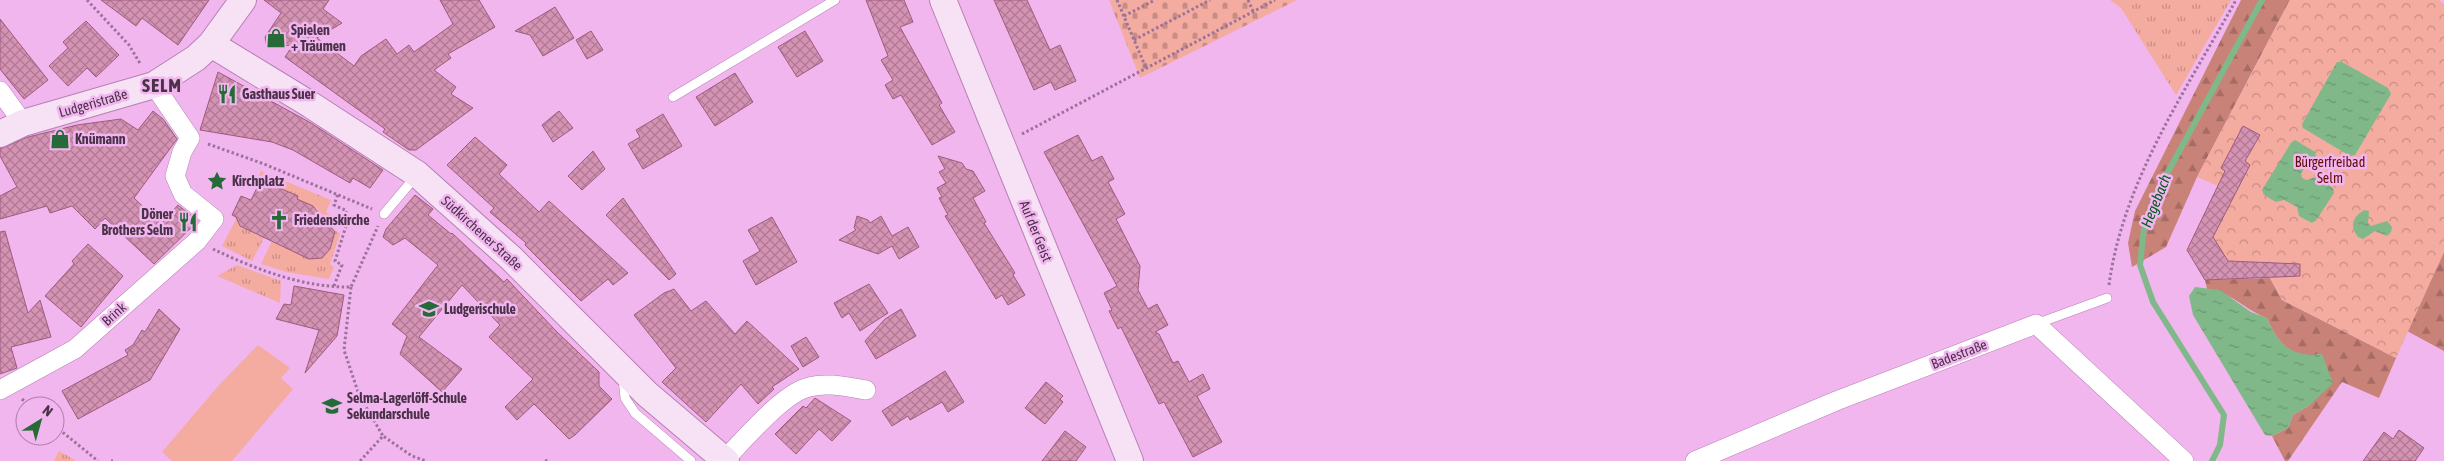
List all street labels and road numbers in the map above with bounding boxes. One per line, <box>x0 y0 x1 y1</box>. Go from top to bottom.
street label: Ludgeristraße <box>57 86 129 120</box>
street label: Südkirchener Straße <box>438 193 526 273</box>
street label: Auf der Geist <box>1017 198 1055 264</box>
street label: Brink <box>99 299 129 329</box>
street label: Badestraße <box>1929 336 1989 372</box>

